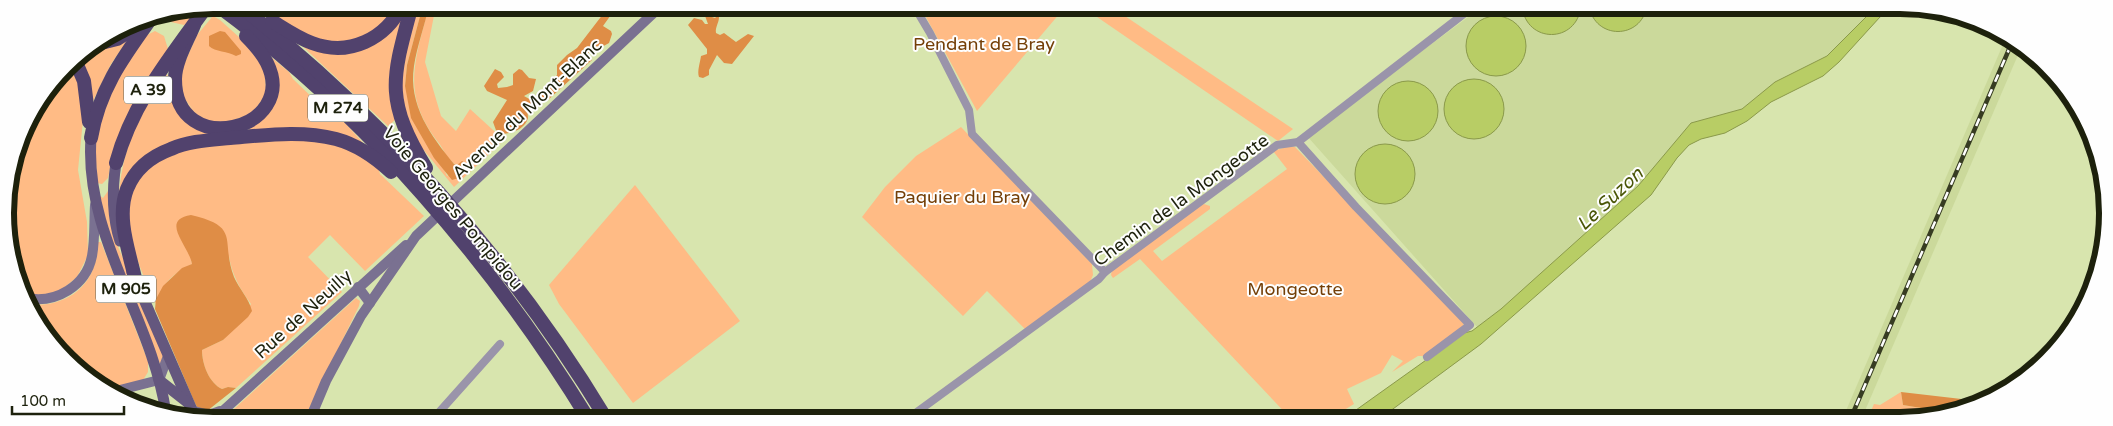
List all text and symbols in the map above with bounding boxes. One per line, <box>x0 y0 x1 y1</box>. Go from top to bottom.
park label: Pendant de Bray <box>913 33 1055 55</box>
street label: Avenue du Mont-Blanc <box>448 34 606 184</box>
road number: A 39 <box>124 76 172 104</box>
road number: M 274 <box>308 95 368 122</box>
street label: Voie Georges Pompidou <box>378 122 528 294</box>
street label: Chemin de la Mongeotte <box>1089 129 1273 271</box>
water label: Le Suzon <box>1572 163 1648 235</box>
park label: Paquier du Bray <box>894 186 1030 208</box>
street label: Rue de Neuilly <box>250 264 356 363</box>
road number: M 905 <box>96 276 156 302</box>
park label: Mongeotte <box>1247 278 1343 300</box>
scale bar <box>12 384 125 416</box>
text: 100 m <box>20 392 66 410</box>

